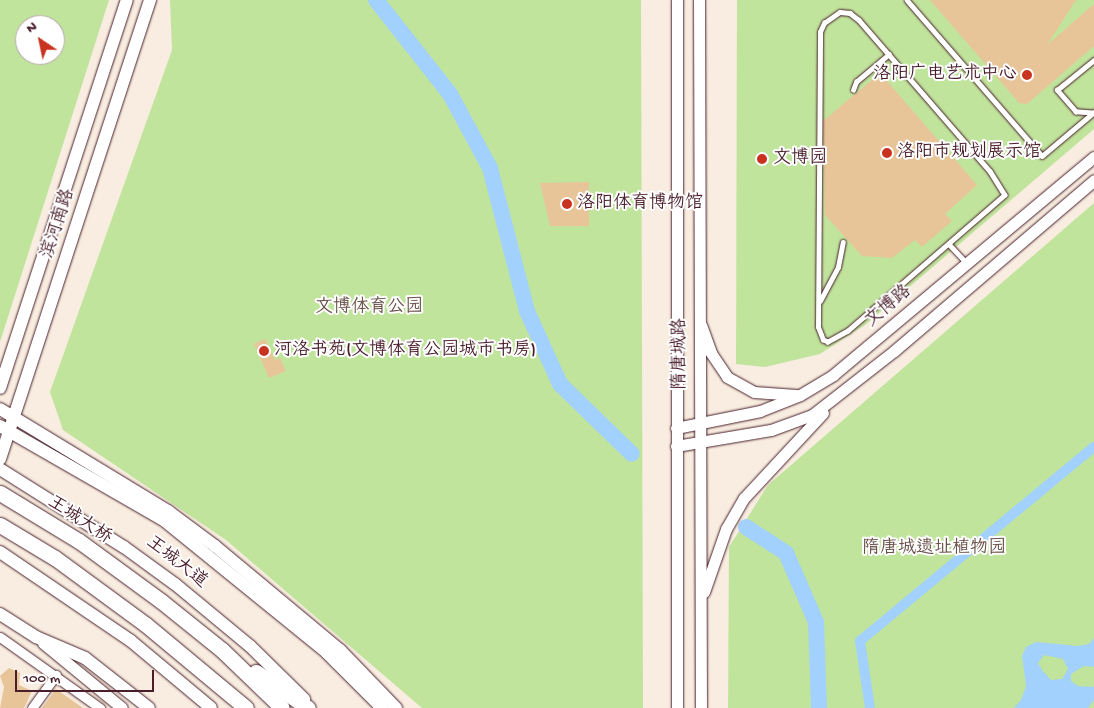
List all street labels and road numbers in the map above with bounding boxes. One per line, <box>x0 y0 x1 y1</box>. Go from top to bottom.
street label: 滨河南路 <box>38 186 80 262</box>
street label: 文博路 <box>861 281 917 333</box>
street label: 隋唐城路 <box>670 318 692 390</box>
street label: 王城大桥 <box>43 492 115 550</box>
street label: 王城大道 <box>141 532 211 594</box>

